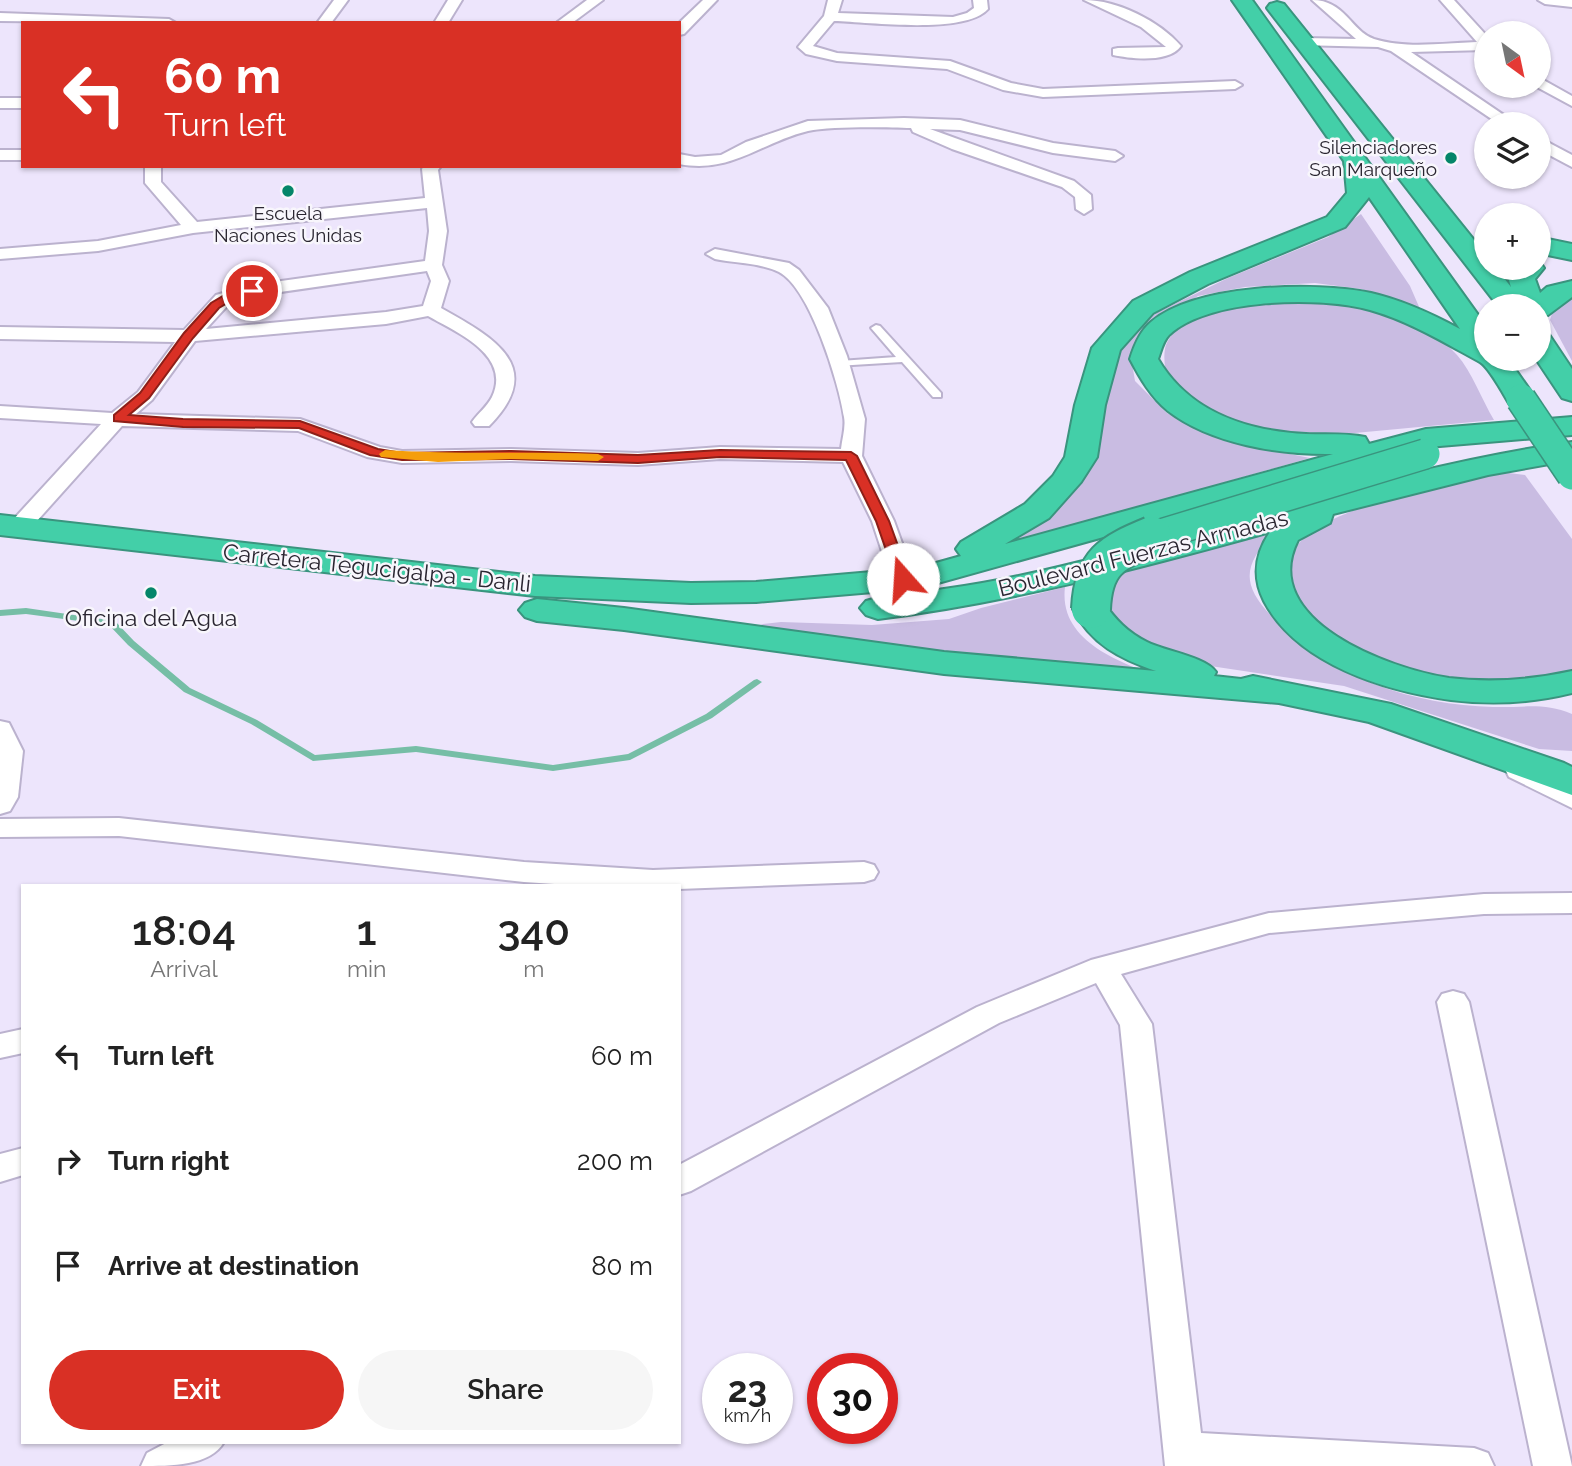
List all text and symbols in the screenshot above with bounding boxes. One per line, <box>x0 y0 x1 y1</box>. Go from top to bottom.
north arrow <box>1474 21 1550 98</box>
map controls <box>1474 21 1551 371</box>
text: 60 m <box>164 47 281 104</box>
icon: left <box>49 49 140 140</box>
text: Turn left <box>164 106 286 143</box>
button: layers <box>1474 112 1551 189</box>
place label: Silenciadores San Marqueño <box>1309 136 1437 180</box>
marker: Silenciadores San Marqueño <box>1443 150 1459 166</box>
marker: Escuela Naciones Unidas <box>280 183 296 199</box>
place label: Escuela Naciones Unidas <box>214 202 362 246</box>
button: + <box>1474 203 1551 280</box>
pin <box>222 261 282 321</box>
icon: arrive <box>233 272 271 310</box>
button: − <box>1474 294 1551 371</box>
street label: Boulevard Fuerzas Armadas <box>995 503 1291 602</box>
street label: Carretera Tegucigalpa - Danli <box>222 538 532 597</box>
position arrow <box>866 542 940 616</box>
marker: Oficina del Agua <box>143 585 159 601</box>
place label: Oficina del Agua <box>65 604 237 631</box>
text: 18:04 <box>132 906 236 955</box>
text: 1 <box>357 906 377 955</box>
text: 340 <box>497 906 570 955</box>
text: Arrival <box>150 955 218 982</box>
text: min <box>347 955 386 982</box>
text: m <box>523 955 544 982</box>
icon: left <box>49 1037 87 1075</box>
text: Turn left <box>108 1041 214 1071</box>
text: 60 m <box>591 1041 653 1071</box>
icon: right <box>49 1142 87 1180</box>
text: Turn right <box>108 1146 229 1176</box>
text: 200 m <box>577 1146 653 1176</box>
icon: arrive <box>49 1247 87 1285</box>
text: Arrive at destination <box>108 1251 359 1281</box>
text: 80 m <box>591 1251 653 1281</box>
button: Exit <box>49 1350 344 1430</box>
button: Share <box>358 1350 653 1430</box>
speed limit sign: 30 <box>807 1353 898 1444</box>
text: 23 <box>728 1369 767 1410</box>
text: km/h <box>724 1405 771 1426</box>

